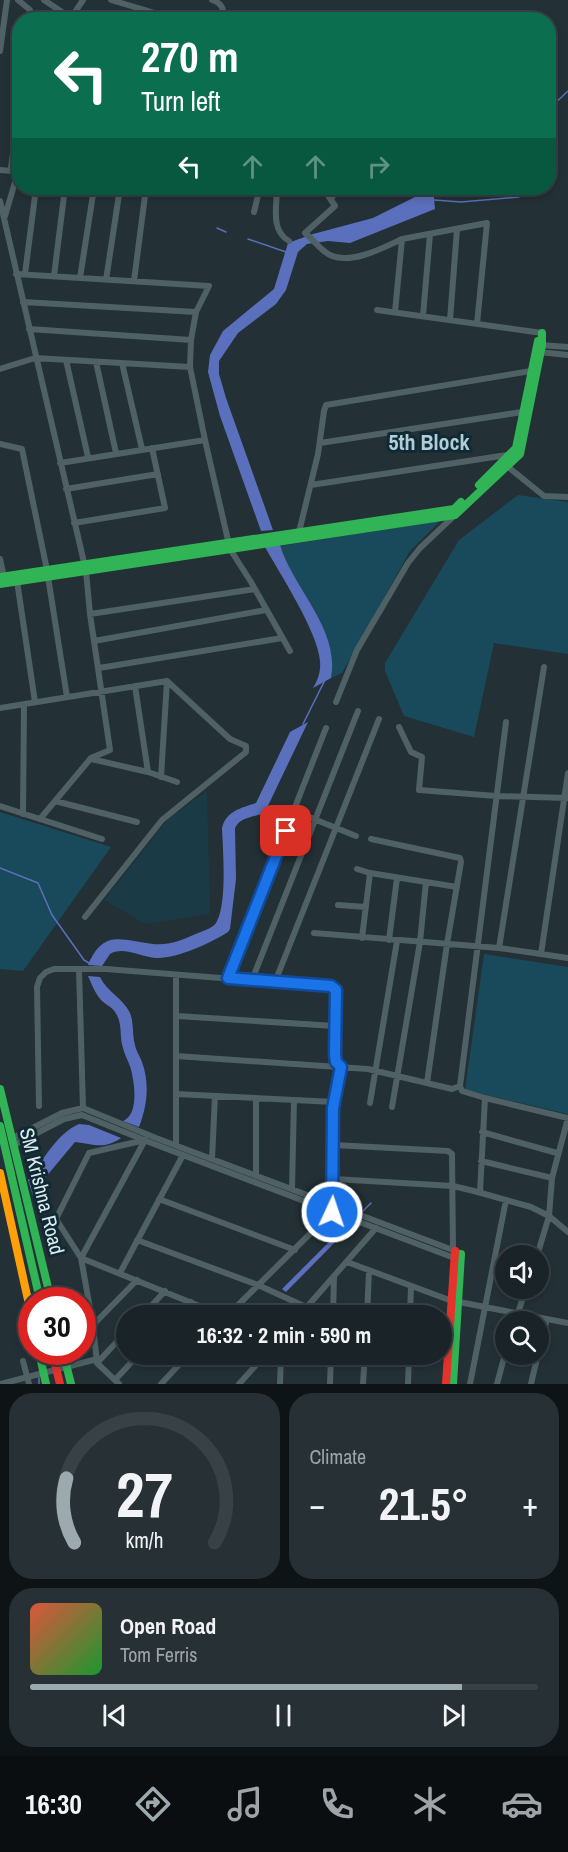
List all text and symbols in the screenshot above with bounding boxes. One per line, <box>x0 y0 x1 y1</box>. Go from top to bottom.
text: 270 m <box>141 29 239 85</box>
icon: left <box>42 36 120 114</box>
text: Turn left <box>141 83 220 119</box>
icon: left <box>173 150 206 183</box>
icon: ahead <box>236 150 269 183</box>
icon: ahead <box>299 150 332 183</box>
icon: right <box>362 150 395 183</box>
district label: 5th Block <box>388 427 471 457</box>
pin <box>260 805 311 856</box>
icon: arrive <box>269 814 302 847</box>
street label: SM Krishna Road <box>14 1125 71 1257</box>
position arrow <box>300 1180 364 1244</box>
map controls <box>495 1245 549 1365</box>
button: sound <box>495 1245 549 1299</box>
speed limit sign: 30 <box>18 1287 96 1365</box>
button: search <box>495 1311 549 1365</box>
text: 16:32 · 2 min · 590 m <box>197 1320 371 1350</box>
text: Climate <box>310 1443 366 1470</box>
text: 27 <box>116 1452 173 1536</box>
text: 21.5° <box>379 1473 469 1534</box>
text: − <box>310 1482 325 1526</box>
text: + <box>522 1482 538 1526</box>
text: km/h <box>125 1526 163 1555</box>
text: Open Road <box>120 1611 216 1641</box>
text: Tom Ferris <box>120 1641 198 1668</box>
icon: previous <box>98 1699 131 1732</box>
icon: pause <box>267 1699 300 1732</box>
icon: next <box>437 1699 470 1732</box>
icon: directions <box>132 1783 174 1825</box>
icon: music <box>224 1783 266 1825</box>
icon: phone <box>316 1783 358 1825</box>
icon: climate <box>409 1783 451 1825</box>
icon: car <box>501 1783 543 1825</box>
text: 16:30 <box>25 1786 82 1822</box>

